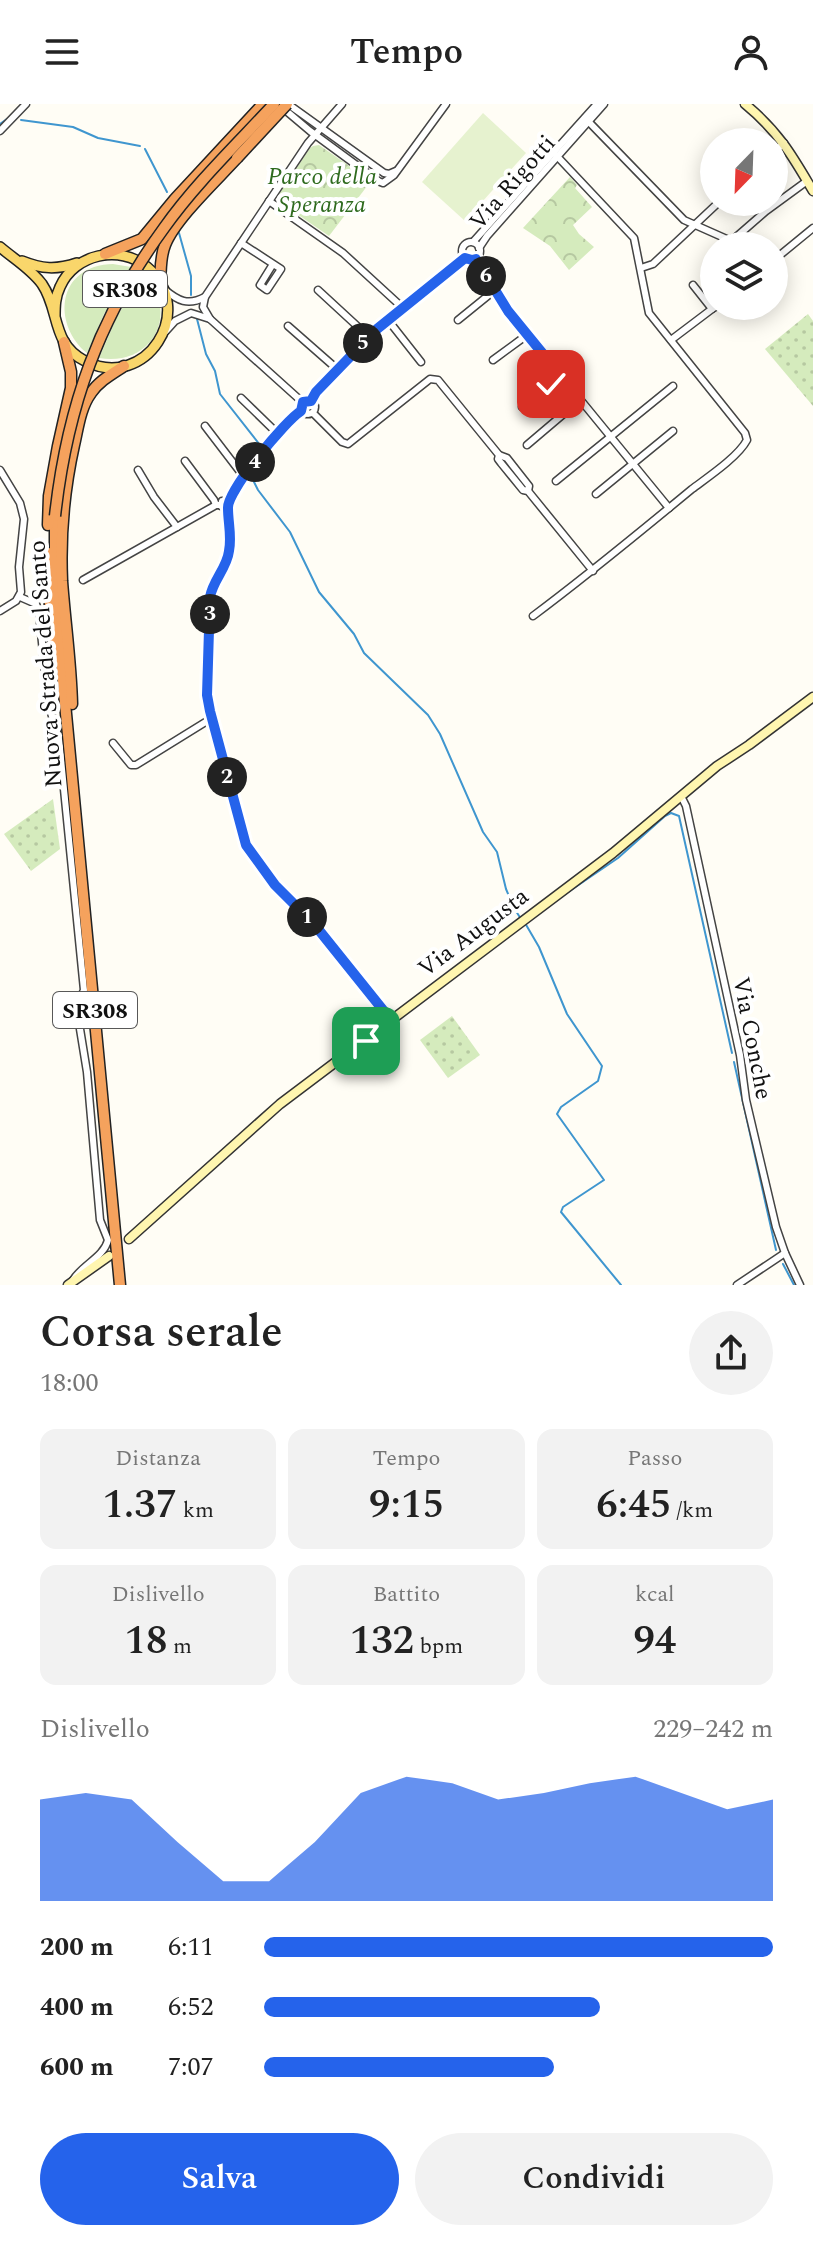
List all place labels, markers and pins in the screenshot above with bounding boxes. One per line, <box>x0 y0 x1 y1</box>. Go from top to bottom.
pin: 6 <box>466 256 506 296</box>
pin: 5 <box>343 323 383 363</box>
pin <box>517 350 585 418</box>
pin: 4 <box>235 442 275 482</box>
pin: 3 <box>190 594 230 634</box>
pin: 2 <box>207 757 247 797</box>
pin: 1 <box>287 897 327 937</box>
pin <box>332 1007 400 1075</box>

